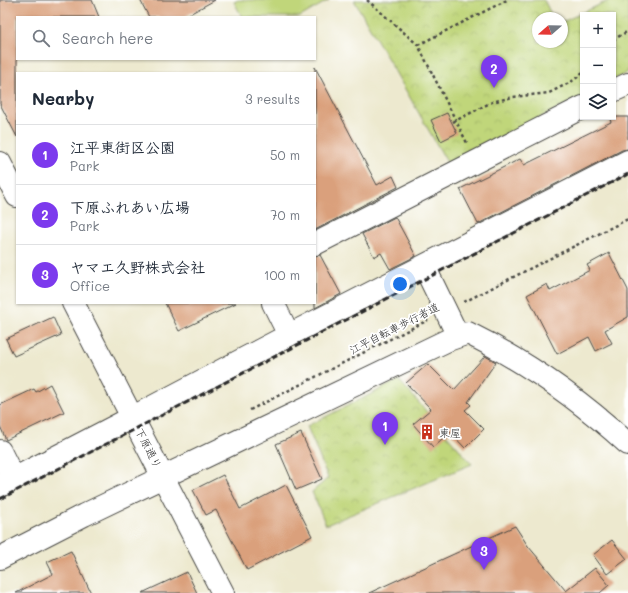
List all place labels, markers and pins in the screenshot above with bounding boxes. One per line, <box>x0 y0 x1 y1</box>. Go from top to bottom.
pin: 2 <box>481 55 507 88</box>
pin: 1 <box>372 412 398 445</box>
building icon: 東屋 <box>418 423 436 441</box>
place label: 東屋 <box>439 425 461 440</box>
pin: 3 <box>471 537 497 570</box>

